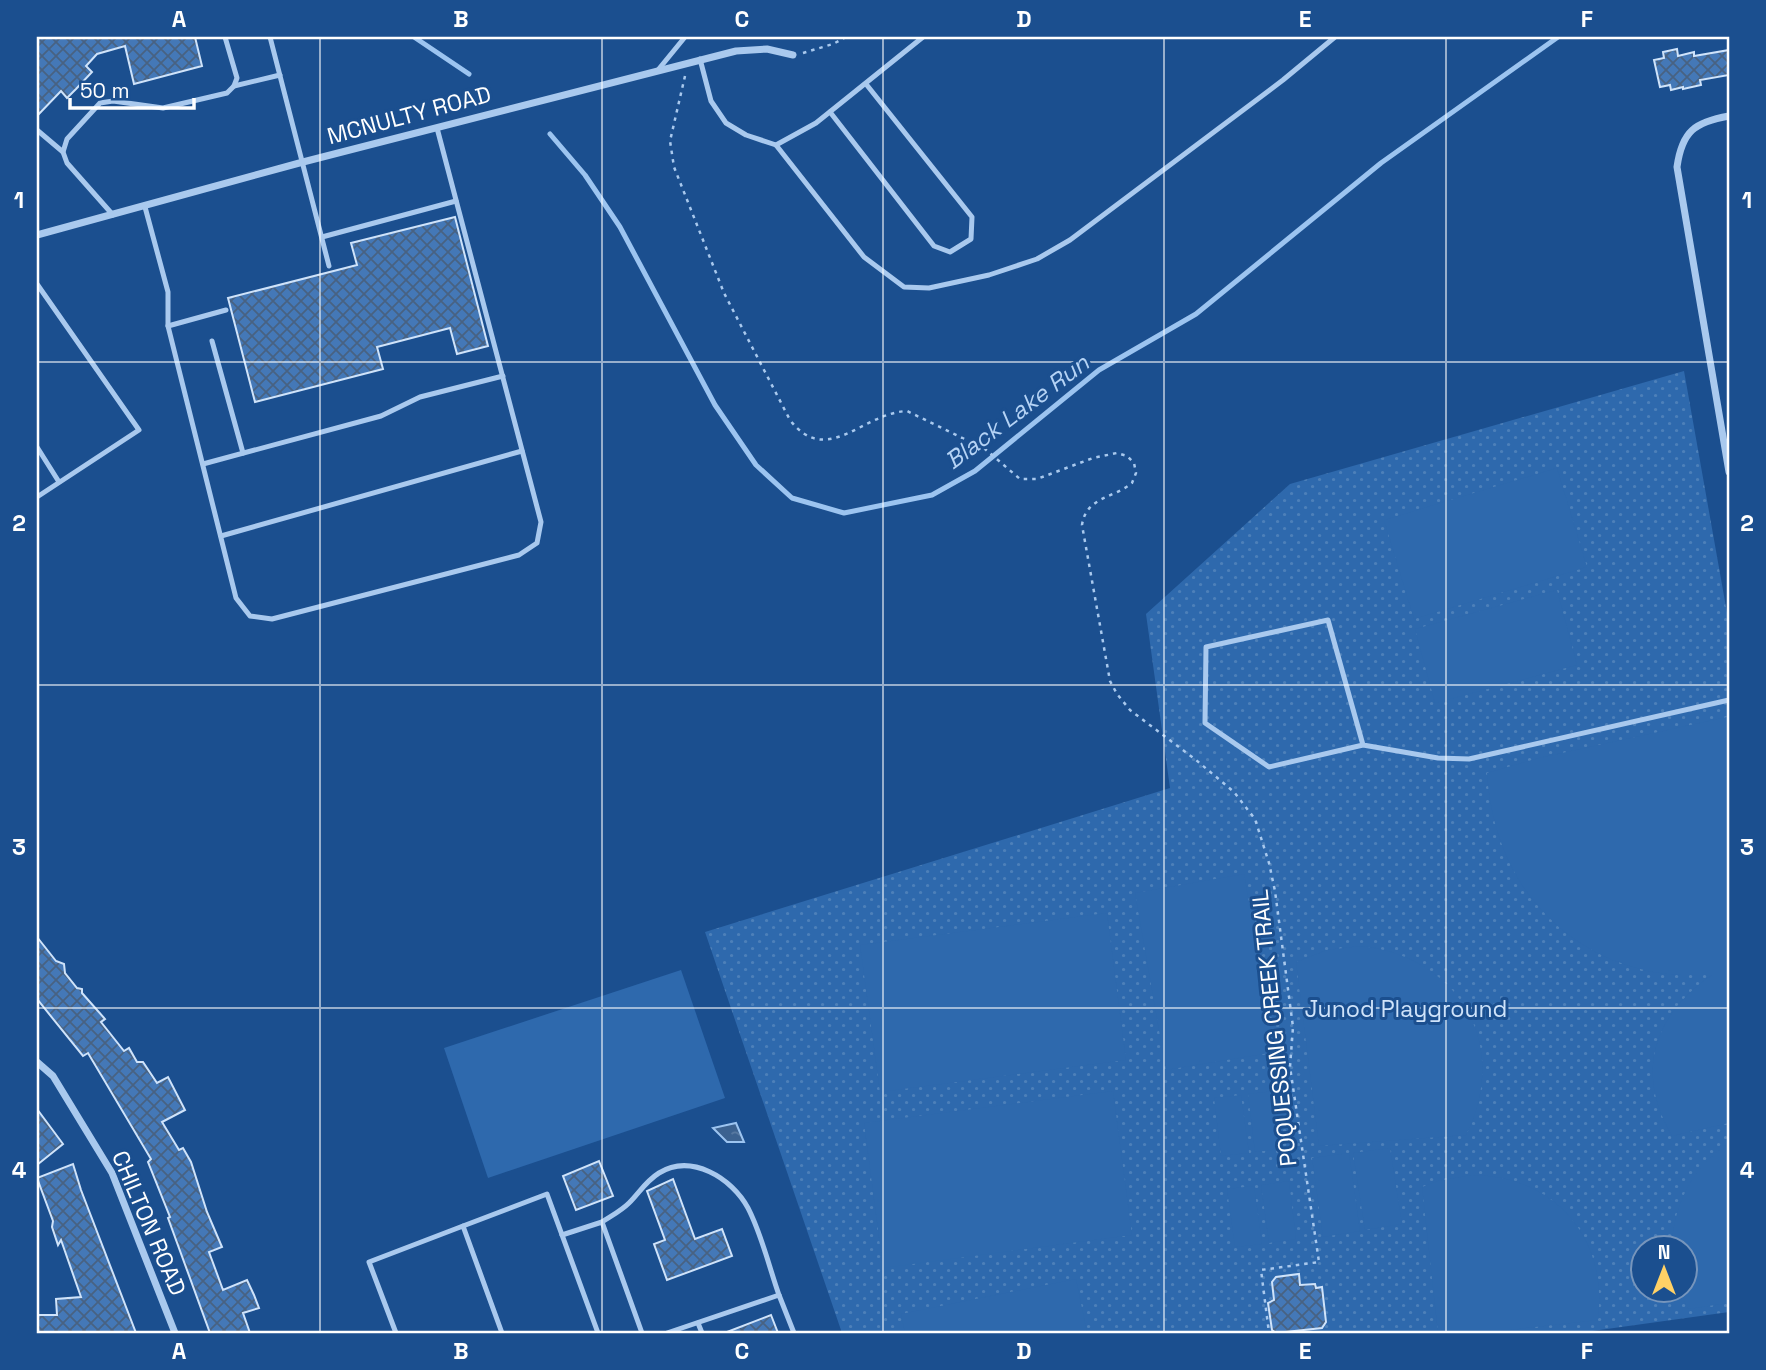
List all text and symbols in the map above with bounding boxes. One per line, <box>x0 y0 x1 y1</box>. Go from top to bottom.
text: A <box>172 4 187 34</box>
text: B <box>453 4 469 34</box>
text: C <box>735 4 749 34</box>
text: D <box>1016 4 1032 34</box>
text: E <box>1299 4 1311 34</box>
text: F <box>1581 4 1593 34</box>
scale bar <box>70 66 194 110</box>
text: 50 m <box>80 77 130 104</box>
street label: MCNULTY ROAD <box>324 79 494 151</box>
text: 1 <box>14 185 24 215</box>
text: 1 <box>1742 185 1752 215</box>
water label: Black Lake Run <box>938 346 1096 476</box>
text: 2 <box>12 508 26 538</box>
text: 2 <box>1740 508 1754 538</box>
text: 3 <box>12 832 26 862</box>
text: 3 <box>1740 832 1754 862</box>
street label: POQUESSING CREEK TRAIL <box>1245 888 1303 1168</box>
park label: Junod Playground <box>1305 994 1507 1024</box>
street label: CHILTON ROAD <box>105 1146 193 1300</box>
text: 4 <box>12 1155 27 1185</box>
text: 4 <box>1740 1155 1755 1185</box>
north arrow <box>1630 1234 1700 1304</box>
text: N <box>1658 1240 1670 1265</box>
text: A <box>172 1336 187 1366</box>
text: B <box>453 1336 469 1366</box>
text: C <box>735 1336 749 1366</box>
text: D <box>1016 1336 1032 1366</box>
text: E <box>1299 1336 1311 1366</box>
text: F <box>1581 1336 1593 1366</box>

